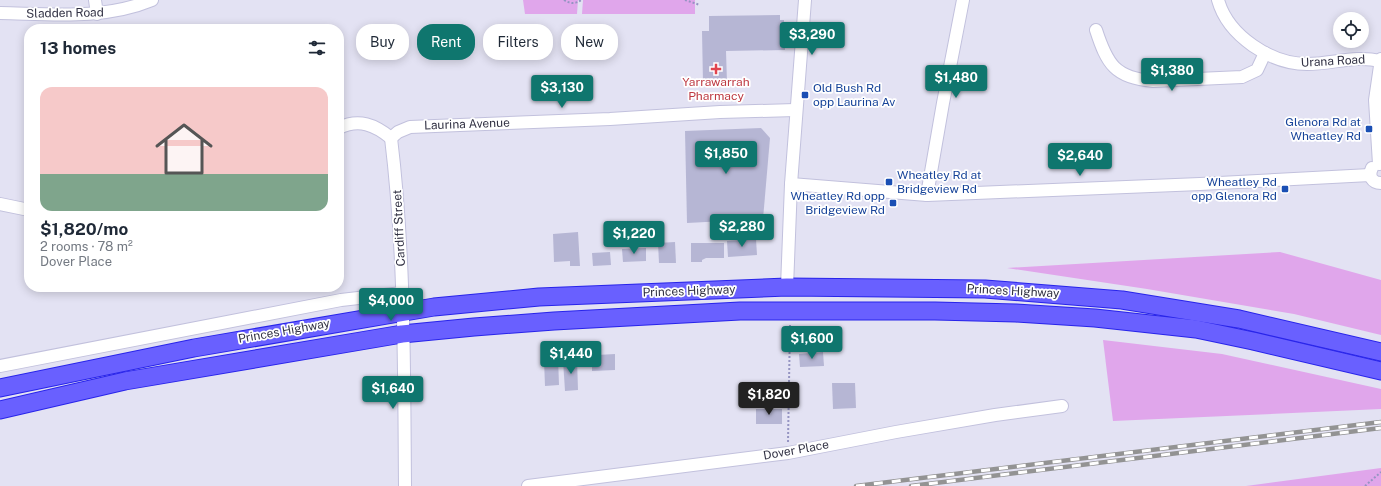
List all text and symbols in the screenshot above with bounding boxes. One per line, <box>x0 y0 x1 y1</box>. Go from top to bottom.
street label: Sladden Road <box>26 5 104 21</box>
map controls <box>1333 12 1369 48</box>
button: locate <box>1333 12 1369 48</box>
pin: $3,290 <box>779 22 845 56</box>
chip: Buy <box>356 24 409 60</box>
chip: Rent <box>417 24 475 60</box>
chip: Filters <box>483 24 553 60</box>
chip: New <box>561 24 618 60</box>
text: $3,290 <box>789 27 835 42</box>
icon: filters <box>306 37 328 59</box>
text: 13 homes <box>40 38 116 58</box>
street label: Urana Road <box>1300 52 1366 70</box>
pin: $1,380 <box>1139 58 1205 92</box>
text: $1,380 <box>1150 63 1194 78</box>
marker: Yarrawarrah Pharmacy <box>711 64 721 74</box>
pin: $1,480 <box>923 65 989 99</box>
text: $1,480 <box>934 70 978 85</box>
pin: $3,130 <box>529 75 595 109</box>
place label: Yarrawarrah Pharmacy <box>682 75 750 103</box>
text: $3,130 <box>540 80 584 95</box>
place label: Old Bush Rd opp Laurina Av <box>813 81 895 109</box>
marker: Old Bush Rd opp Laurina Av <box>800 90 810 100</box>
icon: home <box>148 113 220 185</box>
street label: Laurina Avenue <box>424 115 510 132</box>
place label: Glenora Rd at Wheatley Rd <box>1285 115 1361 143</box>
marker: Glenora Rd at Wheatley Rd <box>1364 124 1374 134</box>
pin: $1,850 <box>693 141 759 175</box>
pin: $2,640 <box>1047 143 1113 177</box>
text: $1,850 <box>704 146 748 161</box>
text: $2,640 <box>1057 148 1103 163</box>
place label: Wheatley Rd at Bridgeview Rd <box>897 168 982 196</box>
place label: Wheatley Rd opp Glenora Rd <box>1191 175 1277 203</box>
marker: Wheatley Rd at Bridgeview Rd <box>884 177 894 187</box>
marker: Wheatley Rd opp Glenora Rd <box>1280 184 1290 194</box>
street label: Cardiff Street <box>390 189 408 267</box>
place label: Wheatley Rd opp Bridgeview Rd <box>791 189 885 217</box>
marker: Wheatley Rd opp Bridgeview Rd <box>888 198 898 208</box>
pin: $2,280 <box>709 214 775 248</box>
text: $1,820/mo <box>40 219 128 239</box>
text: $2,280 <box>719 219 765 234</box>
pin: $1,220 <box>601 221 667 255</box>
text: $1,220 <box>612 226 656 241</box>
text: 2 rooms · 78 m² <box>40 239 133 254</box>
text: Dover Place <box>40 254 112 269</box>
street label: Princes Highway <box>642 282 736 300</box>
street label: Princes Highway <box>966 282 1060 300</box>
pin: $4,000 <box>358 288 424 322</box>
text: $4,000 <box>368 293 414 308</box>
street label: Princes Highway <box>237 316 332 346</box>
pin: $1,600 <box>779 326 845 360</box>
text: $1,600 <box>790 331 834 346</box>
pin: $1,440 <box>538 341 604 375</box>
text: $1,440 <box>549 346 593 361</box>
pin: $1,640 <box>360 376 426 410</box>
text: $1,640 <box>371 381 415 396</box>
pin: $1,820 <box>736 382 802 416</box>
text: $1,820 <box>747 387 791 402</box>
street label: Dover Place <box>762 437 830 463</box>

